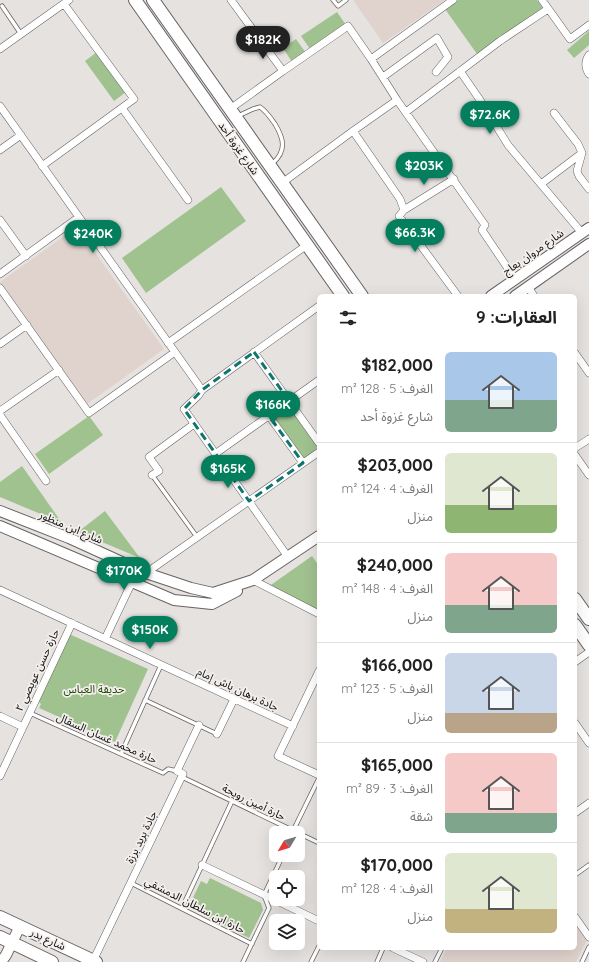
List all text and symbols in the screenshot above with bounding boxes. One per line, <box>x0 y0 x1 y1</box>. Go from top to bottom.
pin: $182K <box>235 26 291 60</box>
text: $182K <box>245 31 281 47</box>
pin: $72.6K <box>457 101 523 135</box>
text: $72.6K <box>469 106 511 122</box>
street label: شارع غزوة أحد <box>215 119 263 178</box>
pin: $203K <box>396 152 452 186</box>
text: $203K <box>405 157 443 173</box>
pin: $66.3K <box>382 219 448 253</box>
pin: $240K <box>65 220 121 254</box>
text: $66.3K <box>395 224 435 240</box>
text: $240K <box>73 225 113 241</box>
street label: شارع مروان بعاج <box>500 226 567 279</box>
text: العقارات: 9 <box>476 306 557 327</box>
icon: filters <box>337 307 359 329</box>
text: $182,000 <box>361 354 433 375</box>
icon: home <box>477 368 525 416</box>
text: الغرف: 5 · 128 m² <box>341 380 433 396</box>
pin: $166K <box>245 391 301 425</box>
text: $166K <box>255 396 291 412</box>
text: شارع غزوة أحد <box>360 408 433 424</box>
text: $203,000 <box>358 454 433 475</box>
pin: $165K <box>200 455 256 489</box>
text: $165K <box>210 460 246 476</box>
icon: home <box>477 469 525 517</box>
text: الغرف: 4 · 124 m² <box>342 480 433 496</box>
street label: شارع ابن منظور <box>36 507 105 548</box>
text: منزل <box>408 508 433 524</box>
text: $240,000 <box>357 554 433 575</box>
pin: $170K <box>96 557 152 591</box>
text: $170K <box>106 562 142 578</box>
icon: home <box>477 569 525 617</box>
text: الغرف: 4 · 148 m² <box>342 580 433 596</box>
text: منزل <box>408 608 433 624</box>
pin: $150K <box>122 616 178 650</box>
text: $150K <box>132 621 168 637</box>
street label: حارة حسن عويصي ٢ <box>12 626 65 715</box>
text: $166,000 <box>361 654 433 675</box>
street label: جادة برهان باش إمام <box>194 664 282 715</box>
icon: home <box>477 669 525 717</box>
text: الغرف: 5 · 123 m² <box>341 680 433 696</box>
park label: حديقة العباس <box>64 682 125 696</box>
text: منزل <box>408 708 433 724</box>
street label: حارة محمد غسان السقال <box>55 710 160 767</box>
text: $165,000 <box>361 754 433 775</box>
icon: home <box>477 769 525 817</box>
text: الغرف: 3 · 89 m² <box>346 780 433 796</box>
street label: حارة أمين رويحة <box>220 781 288 824</box>
street label: جادة بريد برزة <box>122 808 160 866</box>
text: شقة <box>410 808 433 824</box>
north arrow <box>269 826 305 862</box>
map controls <box>269 826 305 950</box>
text: $170,000 <box>360 854 433 875</box>
icon: home <box>477 869 525 917</box>
button: locate <box>269 870 305 906</box>
street label: حارة ابن سلطان الدمشقي <box>141 874 248 939</box>
text: الغرف: 4 · 128 m² <box>341 880 433 896</box>
text: منزل <box>408 908 433 924</box>
button: layers <box>269 914 305 950</box>
street label: شارع بدر <box>27 924 68 954</box>

